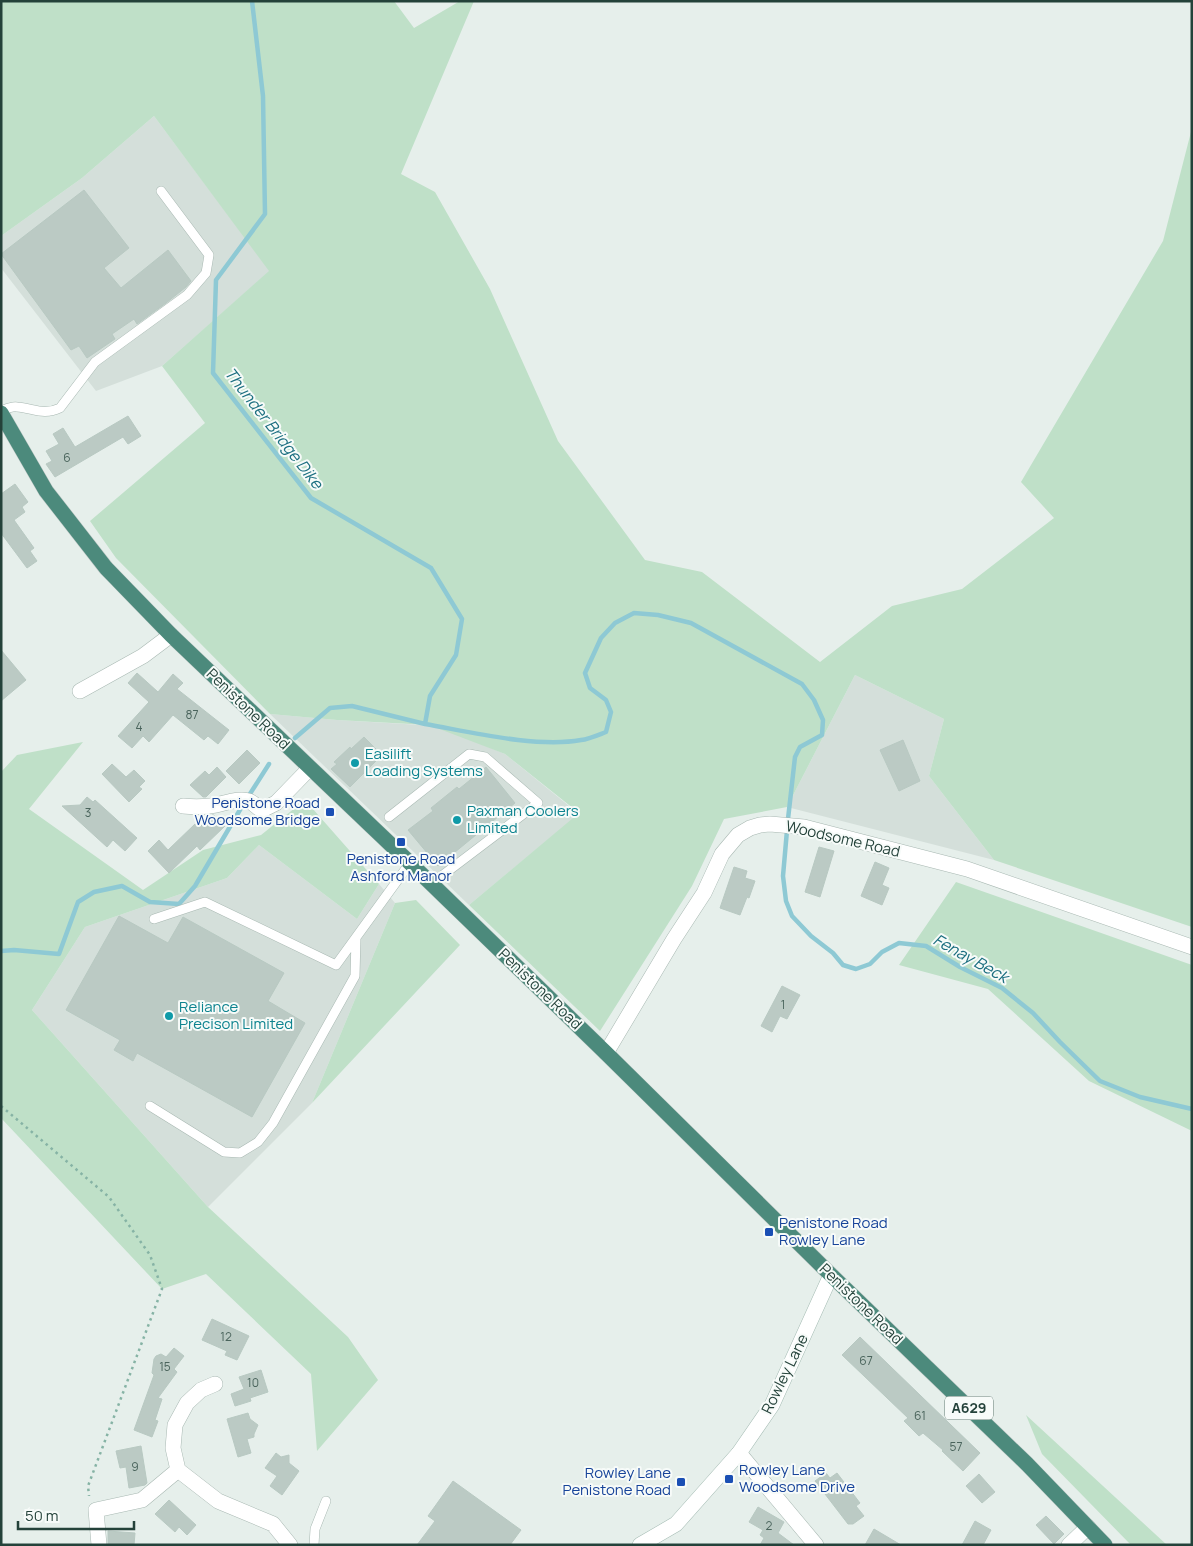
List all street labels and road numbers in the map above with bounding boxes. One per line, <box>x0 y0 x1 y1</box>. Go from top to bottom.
street label: Penistone Road <box>202 663 295 754</box>
street label: Woodsome Road <box>784 815 902 862</box>
street label: Penistone Road <box>494 943 587 1034</box>
street label: Penistone Road <box>815 1258 908 1349</box>
street label: Rowley Lane <box>756 1330 813 1417</box>
road number: A629 <box>945 1396 993 1420</box>

